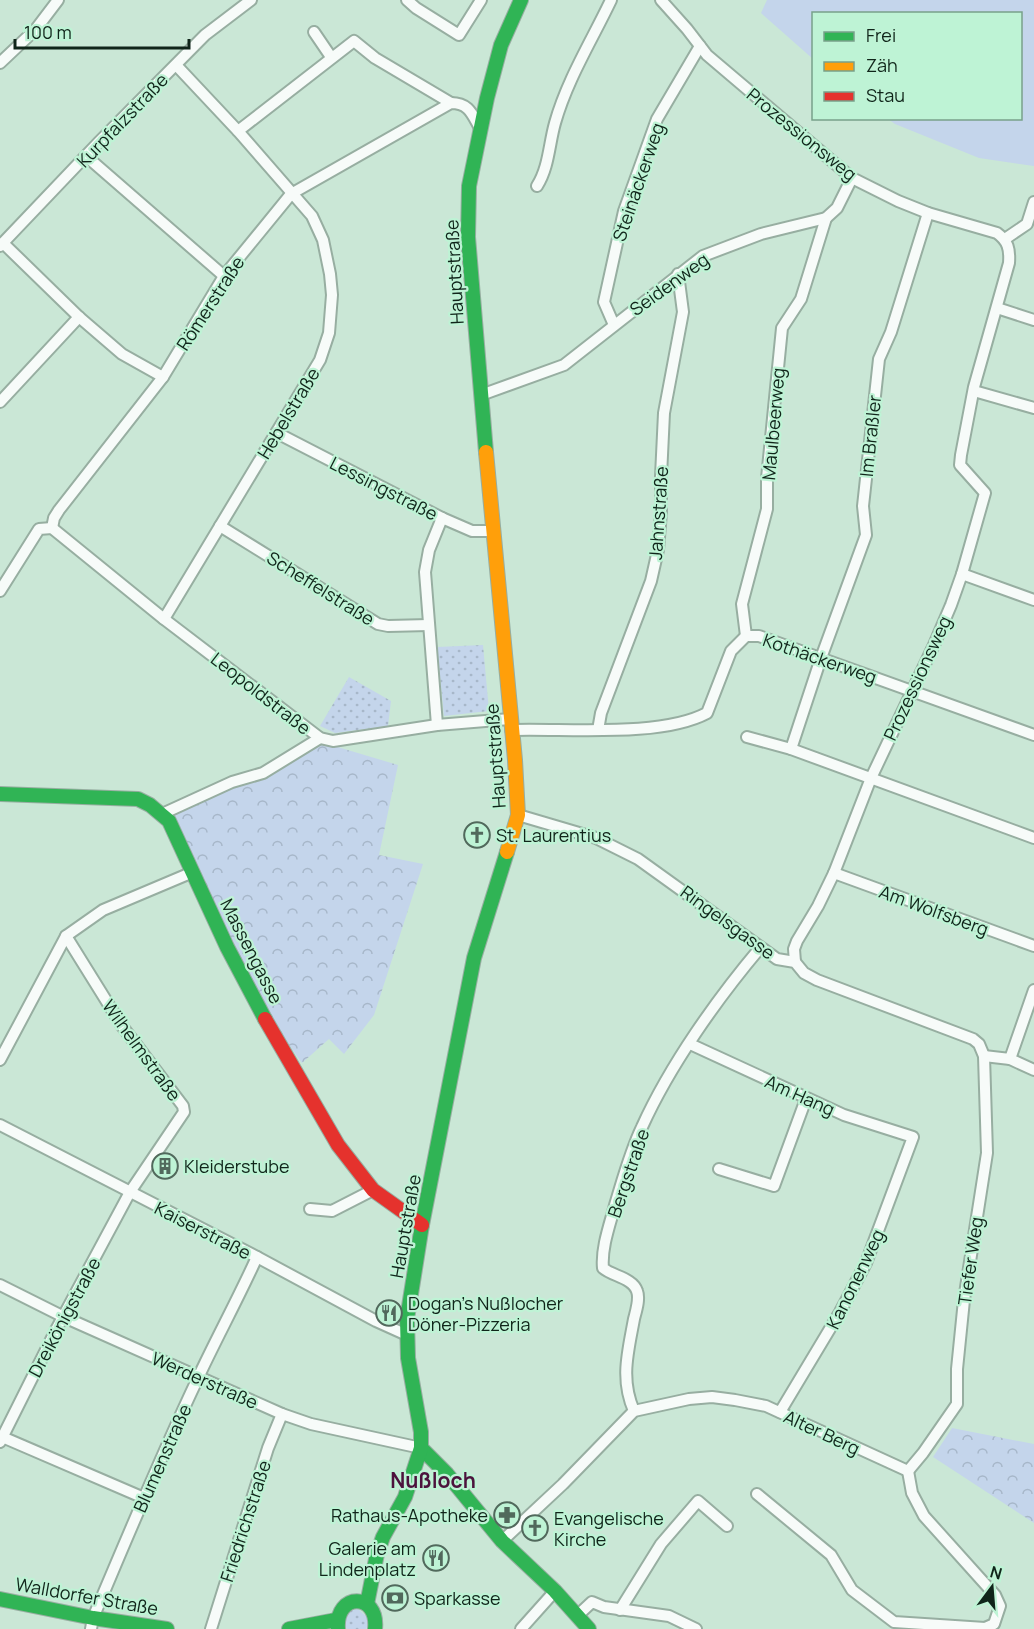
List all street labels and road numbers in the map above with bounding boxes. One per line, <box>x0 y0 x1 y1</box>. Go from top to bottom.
street label: Kurpfalzstraße <box>71 68 173 172</box>
street label: Prozessionsweg <box>742 82 862 186</box>
street label: Steinäckerweg <box>607 120 669 244</box>
street label: Hauptstraße <box>439 219 469 325</box>
street label: Seidenweg <box>625 247 713 321</box>
street label: Römerstraße <box>171 251 249 355</box>
street label: Hebelstraße <box>251 363 325 463</box>
street label: Maulbeerweg <box>756 367 790 481</box>
street label: Im Braßler <box>854 393 886 478</box>
street label: Lessingstraße <box>326 450 442 526</box>
street label: Jahnstraße <box>643 465 673 561</box>
street label: Scheffelstraße <box>263 545 379 631</box>
street label: Prozessionsweg <box>878 612 956 744</box>
street label: Kothäckerweg <box>760 627 880 689</box>
street label: Leopoldstraße <box>206 646 316 740</box>
street label: Hauptstraße <box>479 703 511 809</box>
street label: Am Wolfsberg <box>876 879 992 941</box>
street label: Ringelsgasse <box>676 880 780 964</box>
street label: Massengasse <box>215 894 289 1008</box>
street label: Wilhelmstraße <box>97 995 187 1105</box>
street label: Am Hang <box>761 1069 839 1121</box>
street label: Bergstraße <box>602 1125 654 1221</box>
street label: Hauptstraße <box>384 1172 426 1280</box>
street label: Kaiserstraße <box>151 1195 255 1265</box>
street label: Tiefer Weg <box>952 1215 988 1307</box>
street label: Kanonenweg <box>821 1225 889 1333</box>
street label: Dreikönigstraße <box>22 1253 106 1381</box>
street label: Werderstraße <box>148 1346 262 1414</box>
street label: Blumenstraße <box>127 1400 197 1516</box>
street label: Alter Berg <box>780 1404 864 1460</box>
street label: Friedrichstraße <box>214 1457 276 1585</box>
street label: Walldorfer Straße <box>14 1572 160 1620</box>

